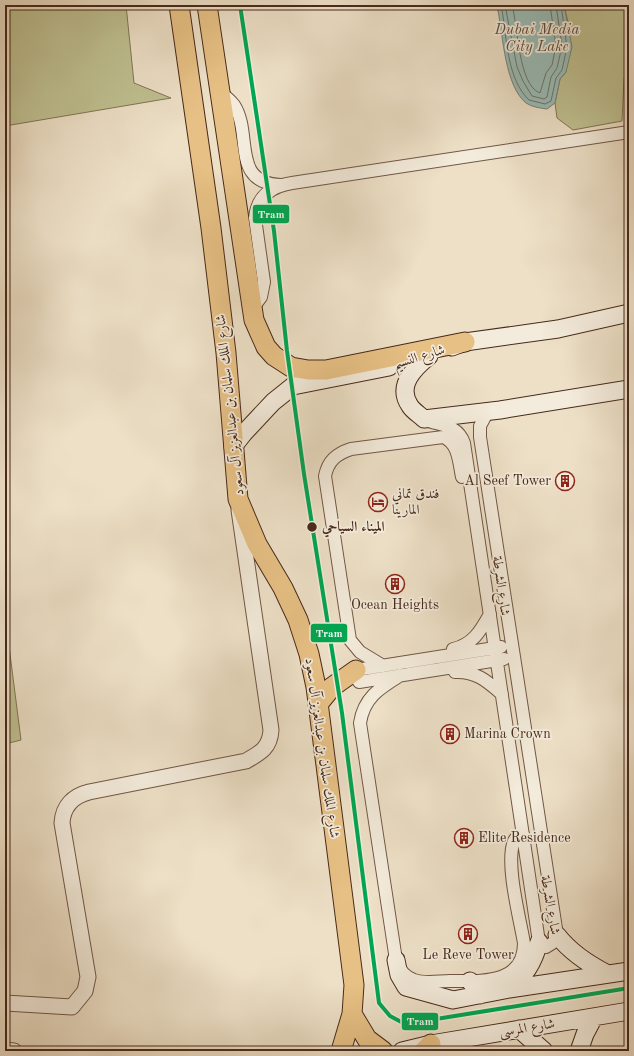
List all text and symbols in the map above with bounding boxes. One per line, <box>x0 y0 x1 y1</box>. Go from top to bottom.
water label: Dubai Media City Lake <box>494 23 579 55</box>
line badge: Tram <box>252 204 290 224</box>
text: Tram <box>257 210 285 221</box>
street label: شارع الملك سلمان بن عبدالعزيز آل سعود <box>212 313 250 496</box>
street label: شارع النسيم <box>392 343 448 377</box>
building icon: Al Seef Tower <box>554 470 576 492</box>
place label: Al Seef Tower <box>464 474 551 488</box>
place label: فندق تماني المارينا <box>392 487 439 518</box>
hotel icon: فندق تماني المارينا <box>367 491 389 513</box>
marker: الميناء السياحي <box>305 520 319 534</box>
place label: الميناء السياحي <box>321 520 385 538</box>
street label: شارع الشرطة <box>486 555 512 617</box>
building icon: Ocean Heights <box>384 573 406 595</box>
place label: Ocean Heights <box>351 598 439 612</box>
line badge: Tram <box>310 623 348 643</box>
text: Tram <box>315 629 343 640</box>
street label: شارع الملك سلمان بن عبدالعزيز آل سعود <box>298 657 344 840</box>
building icon: Marina Crown <box>439 723 461 745</box>
place label: Marina Crown <box>464 727 551 741</box>
building icon: Elite Residence <box>453 827 475 849</box>
place label: Elite Residence <box>478 831 571 845</box>
street label: شارع الشرطة <box>534 874 562 937</box>
building icon: Le Reve Tower <box>457 923 479 945</box>
place label: Le Reve Tower <box>422 948 514 962</box>
line badge: Tram <box>401 1012 439 1031</box>
text: Tram <box>406 1017 434 1028</box>
street label: شارع المرسى <box>498 1017 556 1043</box>

